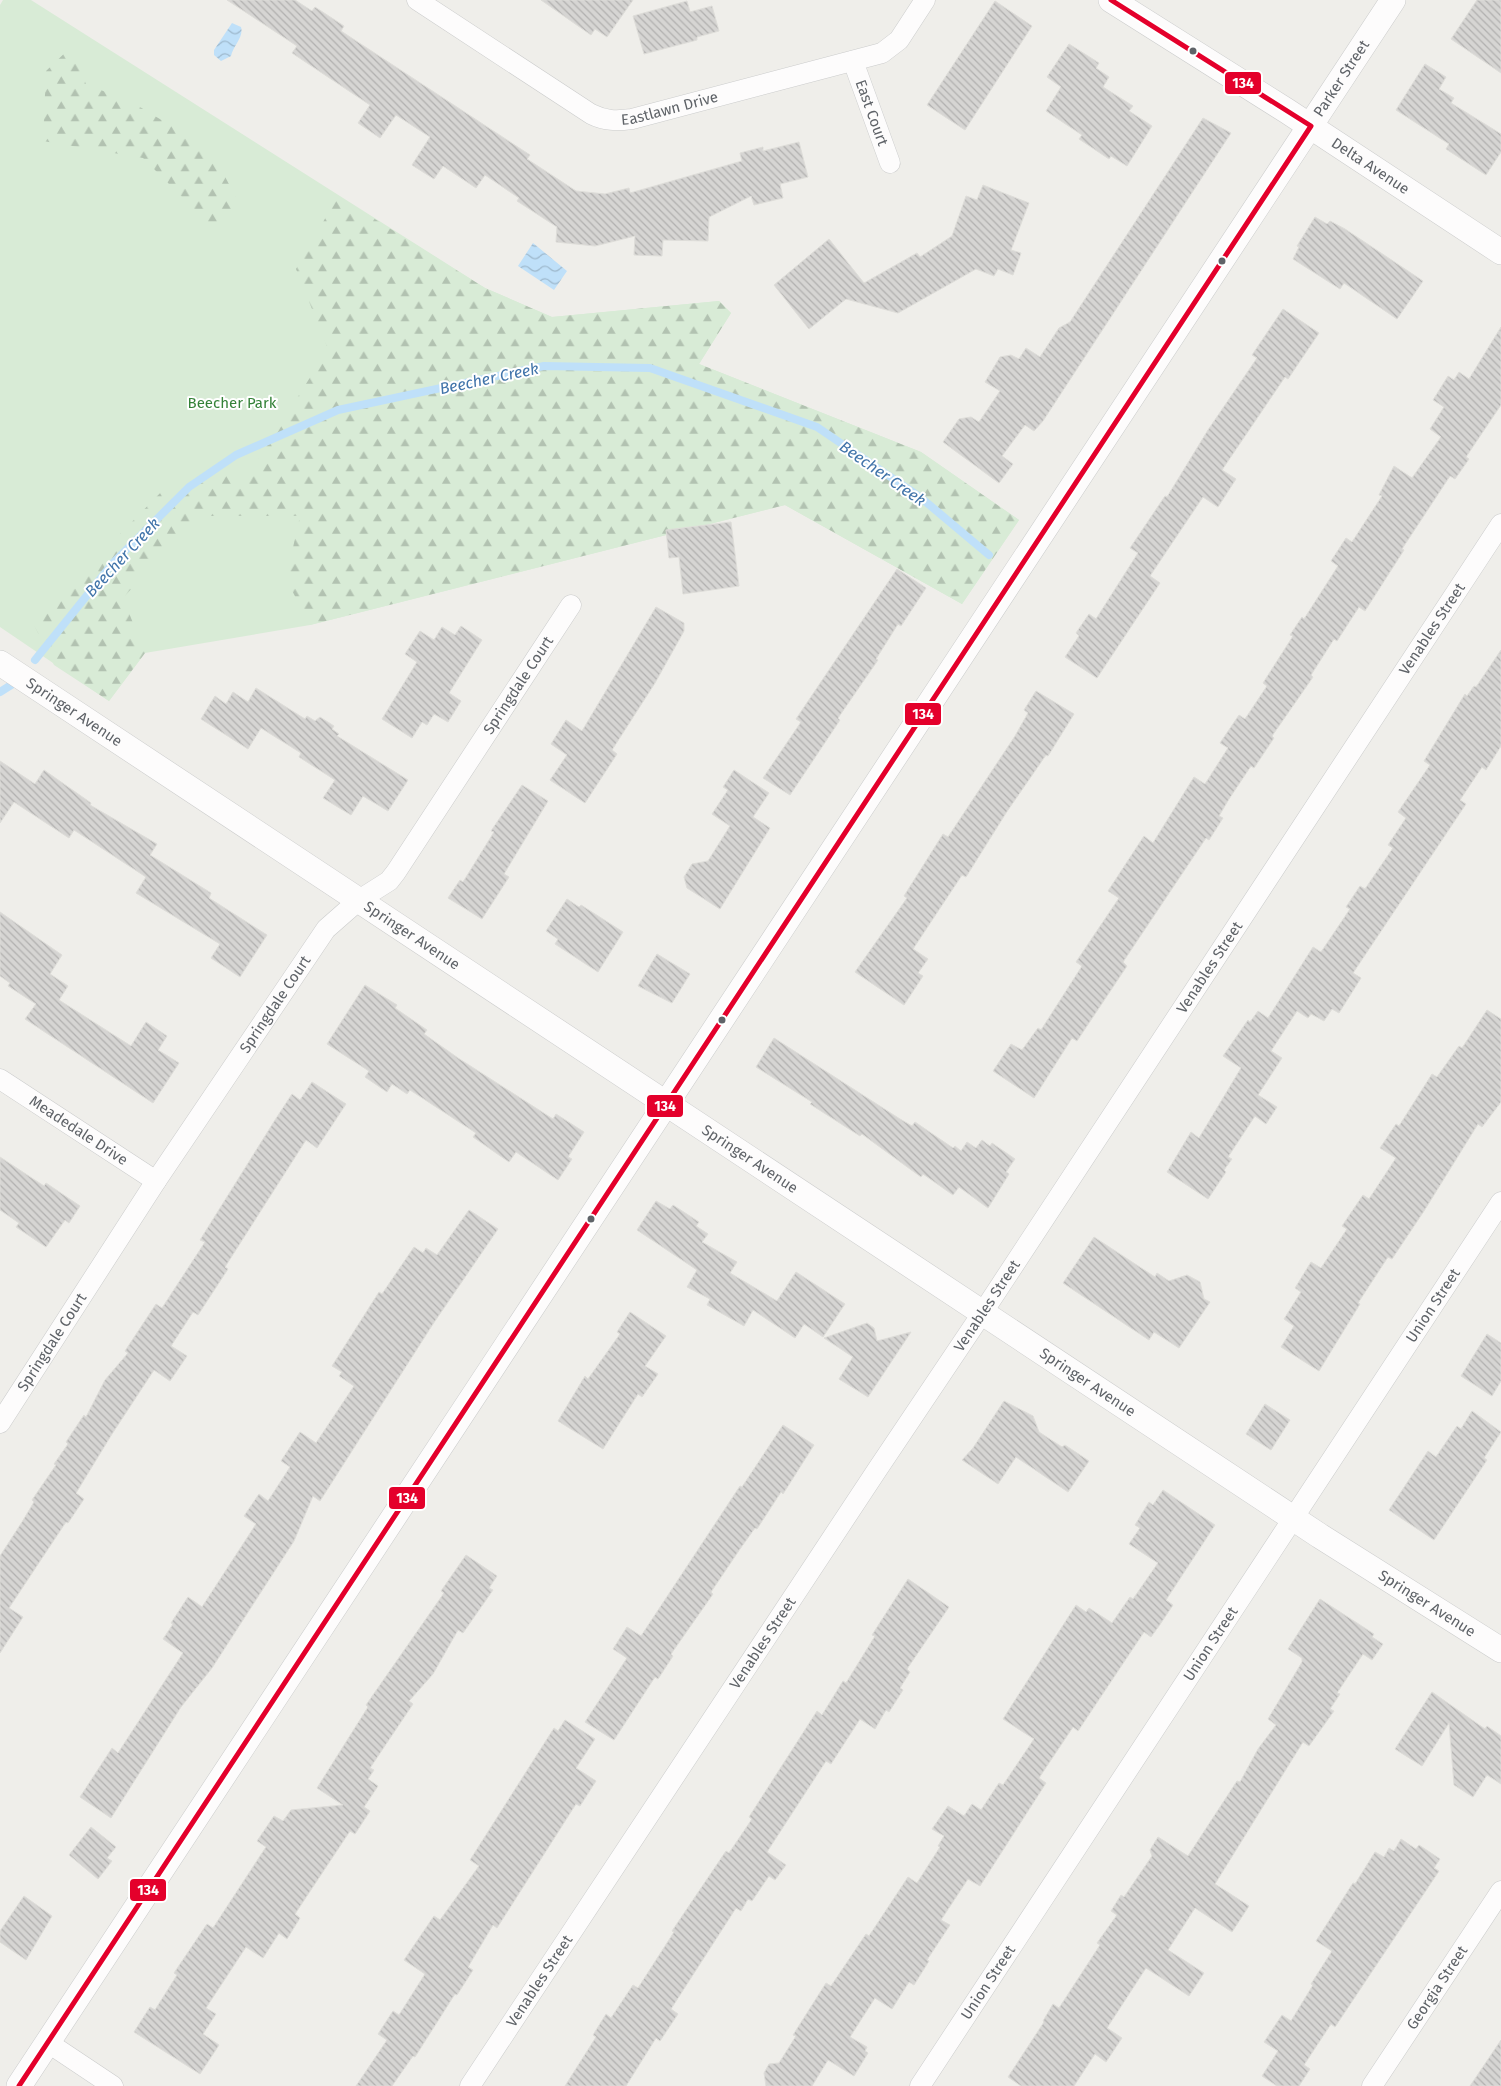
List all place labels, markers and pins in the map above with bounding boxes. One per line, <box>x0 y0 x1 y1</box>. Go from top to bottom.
unlabelled marker <box>1188 46 1198 56</box>
unlabelled marker <box>1217 256 1227 266</box>
unlabelled marker <box>717 1015 727 1025</box>
unlabelled marker <box>586 1214 596 1224</box>

